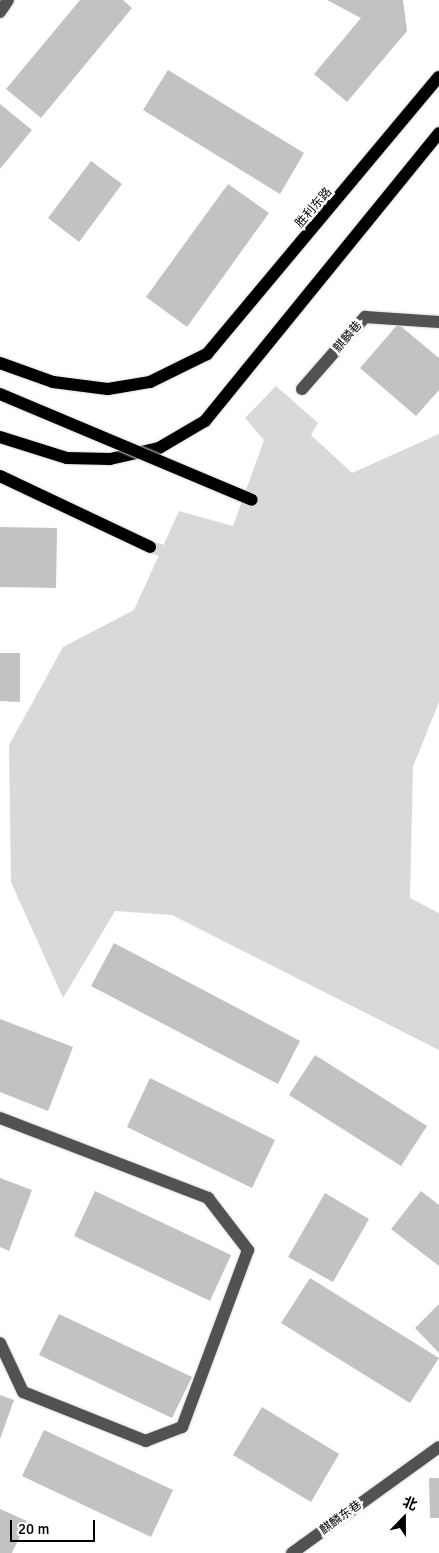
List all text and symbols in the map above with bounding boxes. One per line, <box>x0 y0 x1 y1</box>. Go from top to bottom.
street label: 胜利东路 <box>293 185 335 231</box>
street label: 麒麟巷 <box>331 319 365 355</box>
north arrow <box>379 1493 429 1543</box>
text: 北 <box>400 1493 419 1514</box>
street label: 麒麟东巷 <box>317 1498 365 1538</box>
scale bar <box>12 1510 98 1542</box>
text: 20 m <box>18 1520 49 1538</box>

